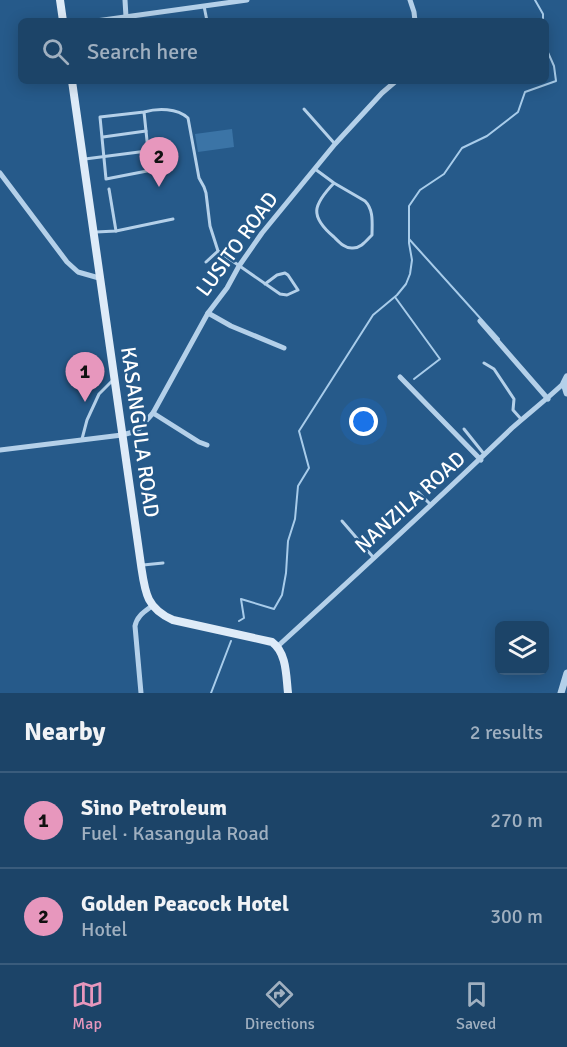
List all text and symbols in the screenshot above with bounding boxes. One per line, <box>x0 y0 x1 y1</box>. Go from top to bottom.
search box <box>18 18 549 84</box>
icon: search <box>39 35 72 68</box>
text: Search here <box>87 38 198 65</box>
pin: 2 <box>140 138 178 187</box>
street label: LUSITO ROAD <box>190 187 284 301</box>
street label: KASANGULA ROAD <box>115 345 165 519</box>
pin: 1 <box>66 352 104 402</box>
your location <box>349 407 378 436</box>
street label: NANZILA ROAD <box>349 446 471 558</box>
map controls <box>495 621 549 675</box>
button: layers <box>495 621 549 675</box>
text: Nearby <box>24 716 105 748</box>
text: 2 results <box>470 720 543 745</box>
text: Sino Petroleum <box>81 794 227 821</box>
text: 1 <box>38 808 49 833</box>
text: 270 m <box>490 808 543 833</box>
text: Fuel · Kasangula Road <box>81 821 269 846</box>
text: Golden Peacock Hotel <box>81 890 289 917</box>
text: 2 <box>38 904 49 929</box>
text: 300 m <box>490 904 543 929</box>
text: Hotel <box>81 917 127 942</box>
tab: Map <box>71 978 104 1034</box>
tab: Directions <box>245 978 315 1034</box>
tab: Saved <box>456 978 496 1034</box>

